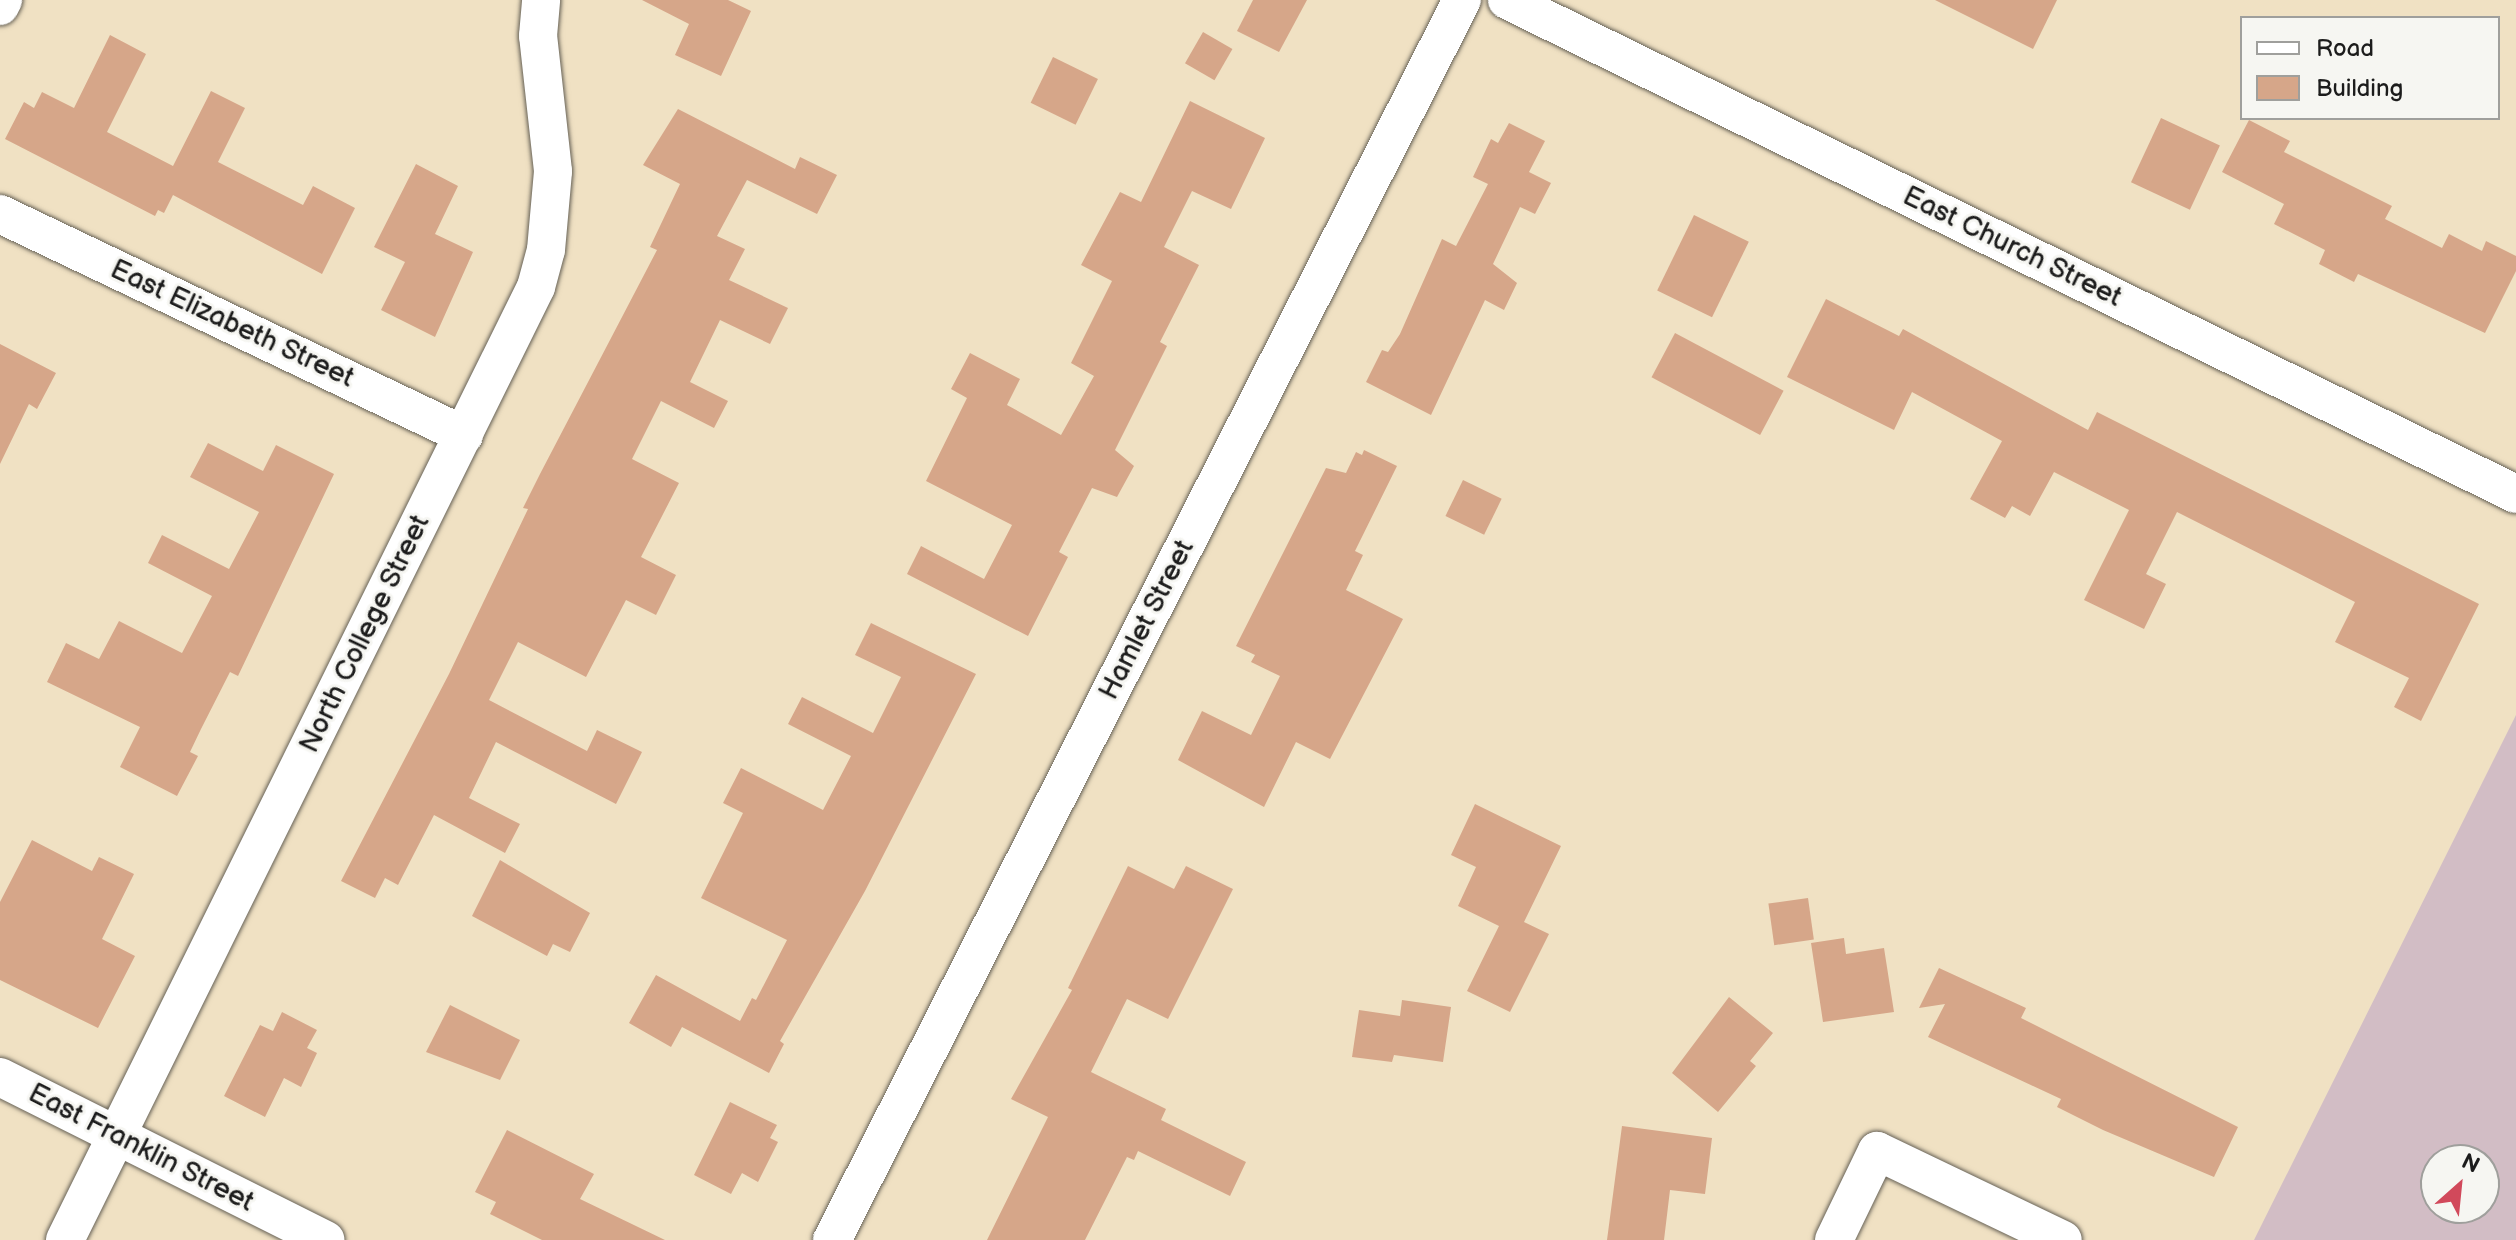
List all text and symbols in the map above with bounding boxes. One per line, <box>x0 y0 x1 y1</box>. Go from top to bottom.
legend <box>2240 16 2500 120</box>
text: Road <box>2316 34 2374 63</box>
text: Building <box>2316 74 2403 103</box>
street label: East Church Street <box>1897 179 2127 315</box>
street label: East Elizabeth Street <box>105 253 359 395</box>
street label: North College Street <box>293 509 437 759</box>
street label: Hamlet Street <box>1092 534 1202 706</box>
street label: East Franklin Street <box>22 1077 260 1219</box>
north arrow <box>2420 1144 2500 1224</box>
text: N <box>2457 1148 2484 1180</box>

